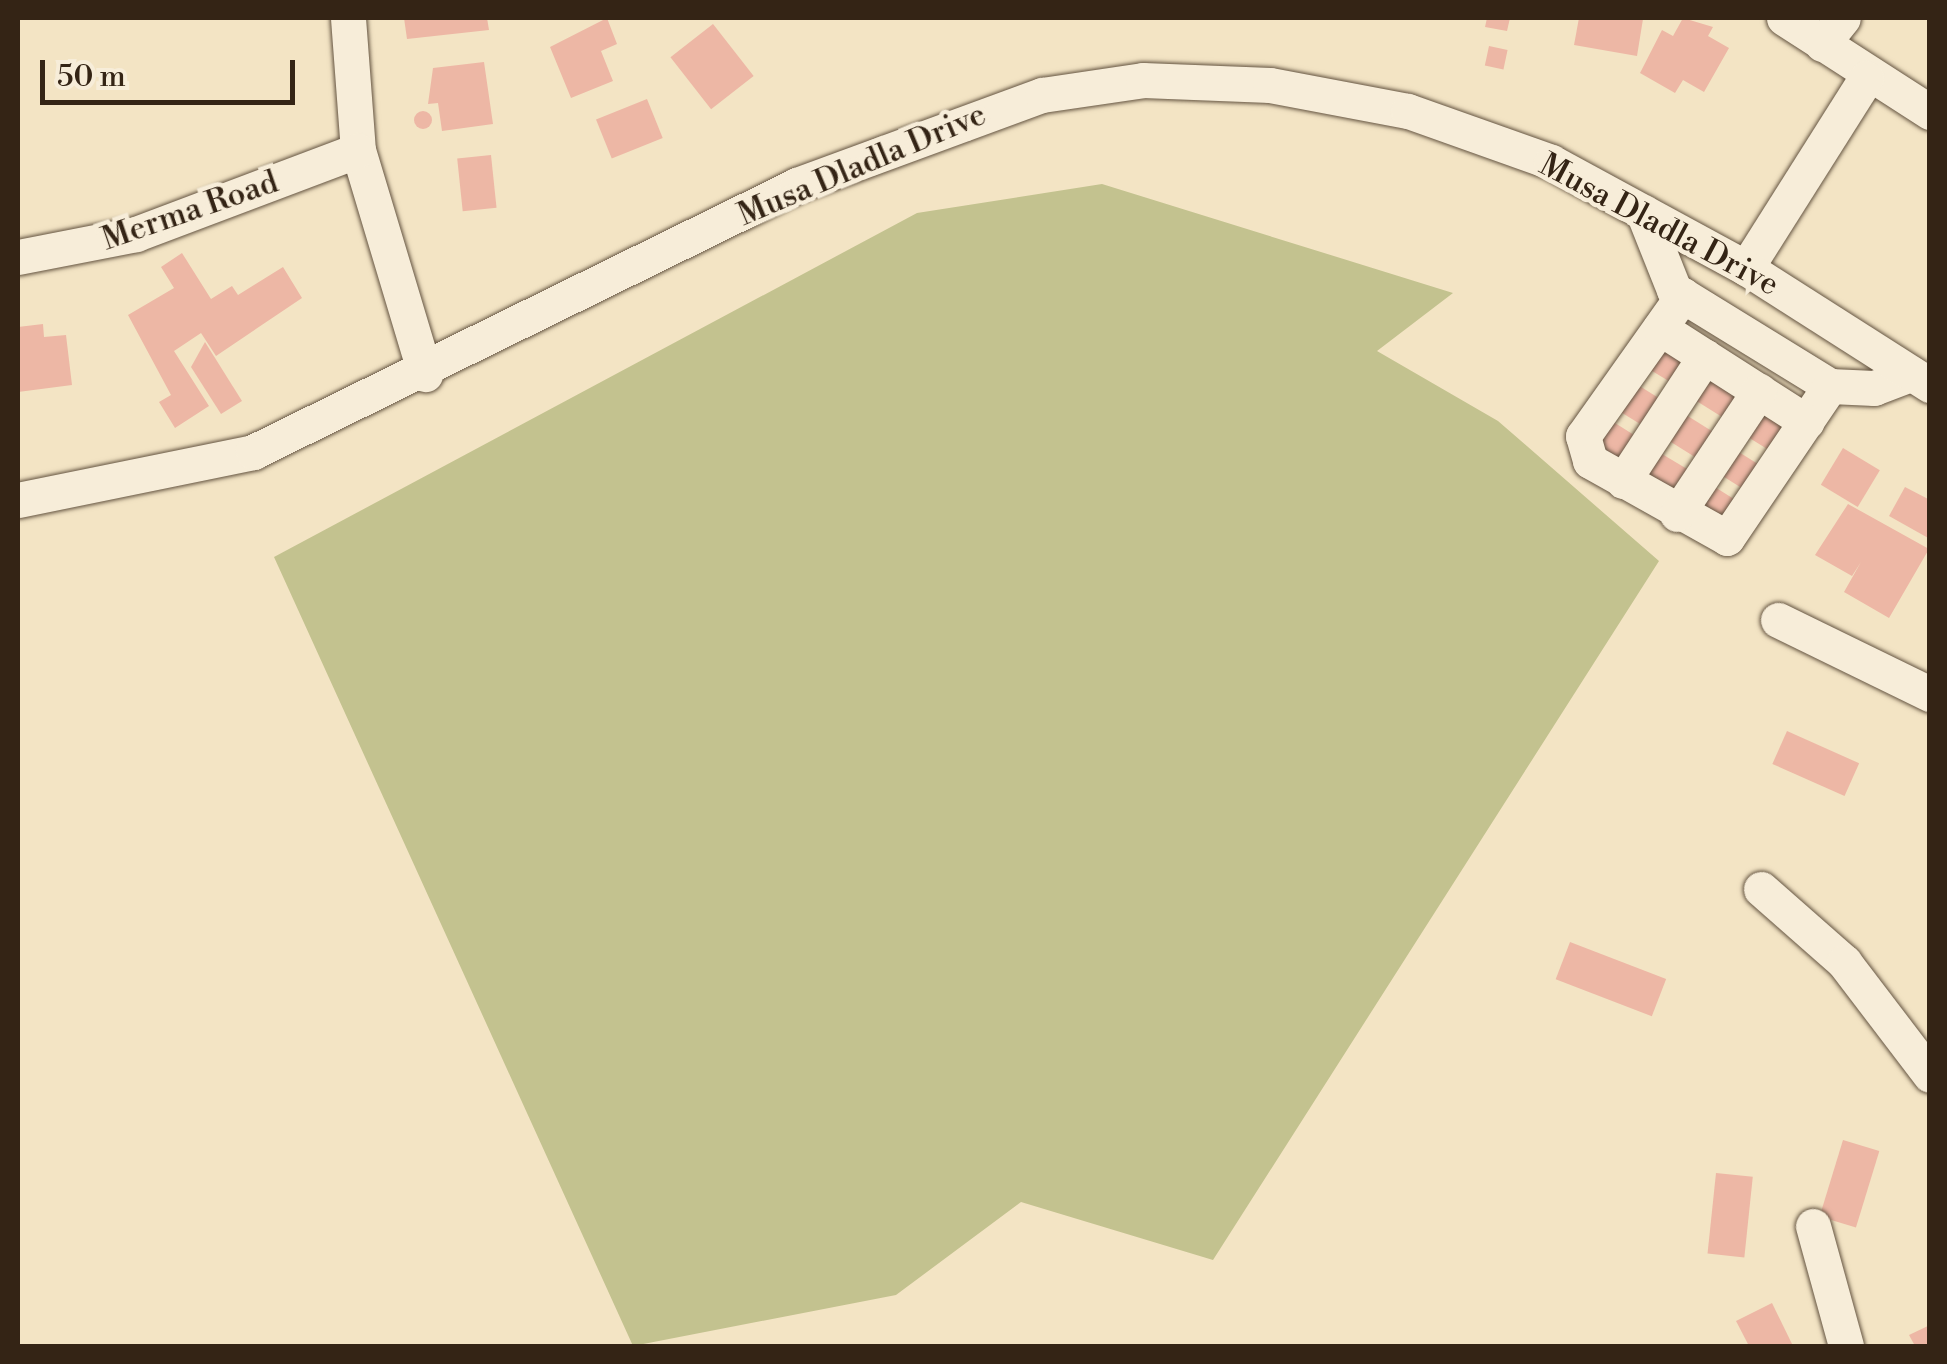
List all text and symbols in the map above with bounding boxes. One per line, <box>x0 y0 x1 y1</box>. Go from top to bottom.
scale bar <box>45 40 300 102</box>
text: 50 m <box>57 58 126 96</box>
street label: Musa Dladla Drive <box>732 95 992 235</box>
street label: Musa Dladla Drive <box>1533 146 1785 304</box>
street label: Merma Road <box>97 163 283 259</box>

